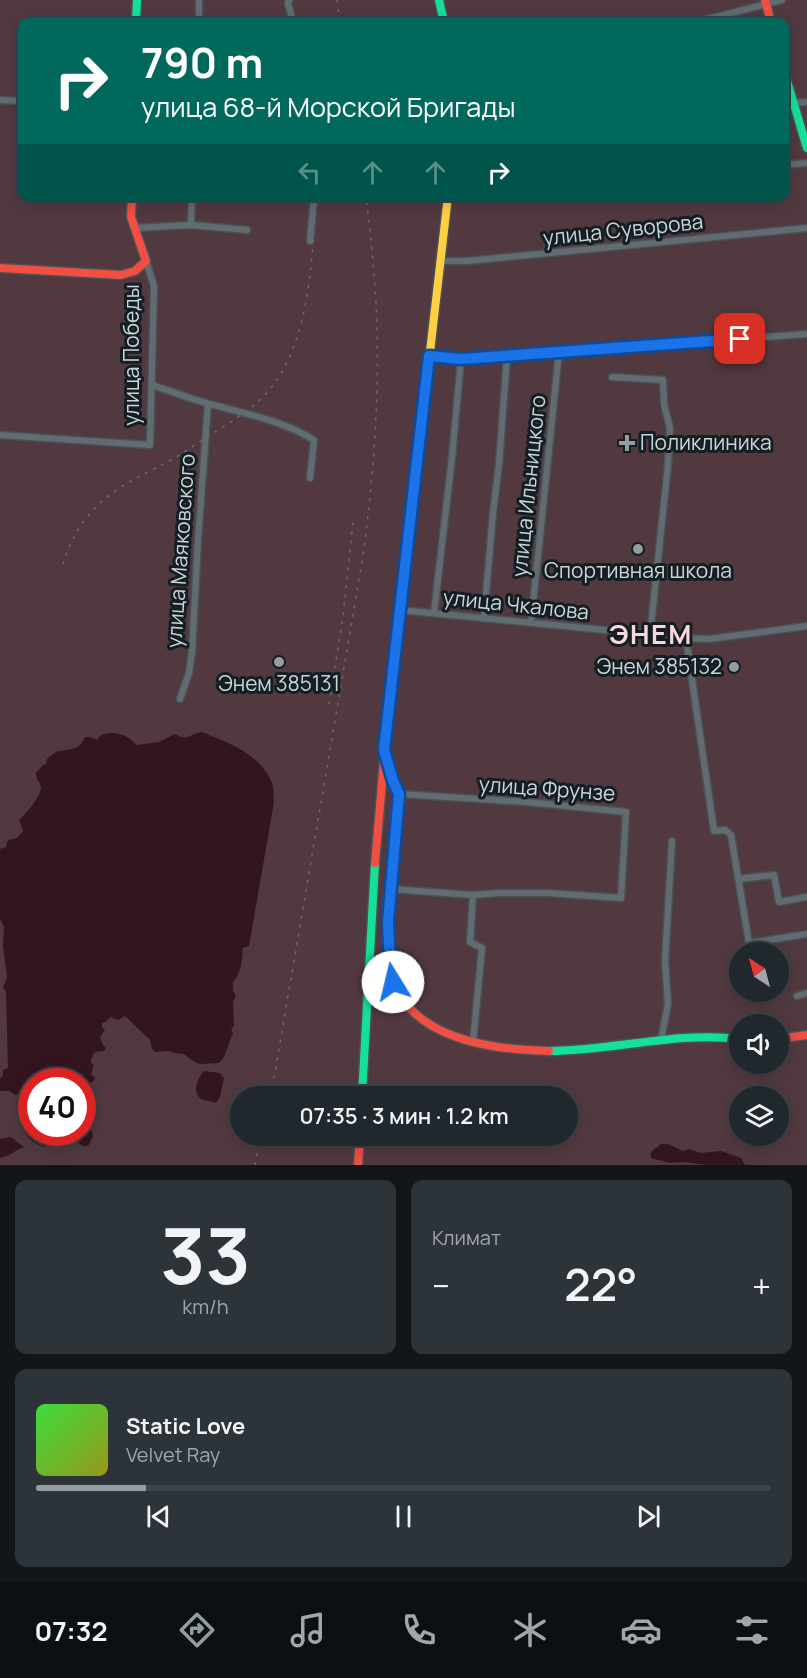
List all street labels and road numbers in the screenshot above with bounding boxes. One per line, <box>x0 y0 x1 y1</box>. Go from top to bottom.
street label: улица Суворова <box>541 207 704 251</box>
street label: улица Победы <box>117 284 145 426</box>
street label: улица Ильницкого <box>505 394 551 578</box>
street label: улица Маяковского <box>159 453 201 649</box>
street label: улица Чкалова <box>442 582 590 626</box>
street label: улица Фрунзе <box>478 769 616 807</box>

